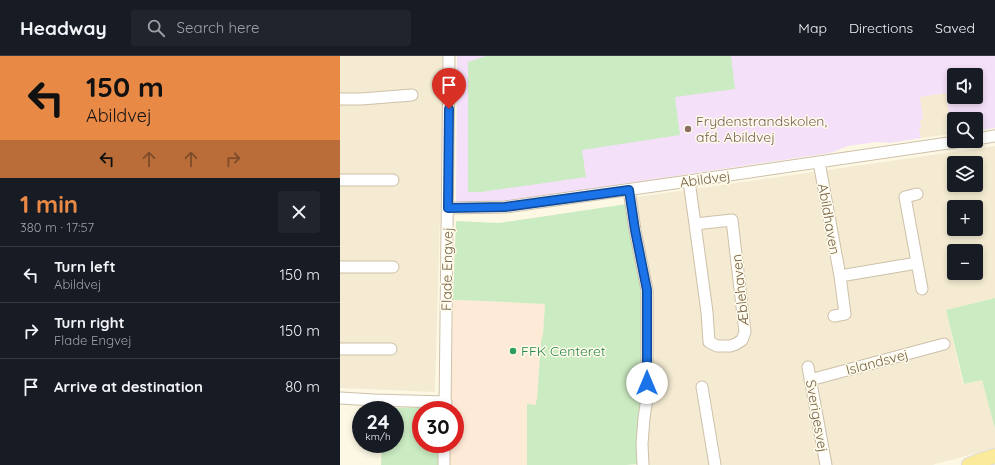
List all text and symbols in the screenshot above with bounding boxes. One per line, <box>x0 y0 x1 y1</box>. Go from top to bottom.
search box <box>131 10 411 46</box>
text: Headway <box>20 16 107 40</box>
icon: search <box>145 17 167 39</box>
text: Search here <box>177 18 259 37</box>
text: Map <box>798 19 827 37</box>
text: Directions <box>849 19 913 37</box>
text: Saved <box>935 19 975 37</box>
pin <box>432 68 466 109</box>
map controls <box>947 68 983 280</box>
button: sound <box>947 68 983 104</box>
text: 150 m <box>86 69 164 104</box>
icon: left <box>20 72 72 124</box>
icon: arrive <box>438 74 460 96</box>
text: Abildvej <box>86 104 152 127</box>
place label: Frydenstrandskolen, afd. Abildvej <box>696 112 827 146</box>
button: search <box>947 112 983 148</box>
marker: Frydenstrandskolen, afd. Abildvej <box>683 124 693 134</box>
icon: left <box>96 148 118 170</box>
icon: ahead <box>138 148 160 170</box>
icon: ahead <box>180 148 202 170</box>
icon: right <box>222 148 244 170</box>
button: layers <box>947 156 983 192</box>
street label: Abildvej <box>678 167 732 191</box>
street label: Abildhaven <box>814 182 844 256</box>
text: 1 min <box>20 189 78 219</box>
button: close <box>278 191 320 233</box>
button: + <box>947 200 983 236</box>
text: 380 m · 17:57 <box>20 219 94 235</box>
street label: Flade Engvej <box>437 227 457 311</box>
button: − <box>947 244 983 280</box>
street label: Æblehaven <box>727 253 753 327</box>
text: Turn left <box>54 257 116 276</box>
icon: left <box>20 264 42 286</box>
text: 150 m <box>280 265 320 284</box>
text: Abildvej <box>54 276 101 292</box>
text: Turn right <box>54 313 125 332</box>
icon: right <box>20 320 42 342</box>
text: 150 m <box>280 321 320 340</box>
text: Flade Engvej <box>54 332 132 348</box>
place label: FFK Centeret <box>521 342 606 360</box>
street label: Islandsvej <box>844 345 910 379</box>
marker: FFK Centeret <box>508 346 518 356</box>
position arrow <box>626 362 668 404</box>
icon: arrive <box>20 376 42 398</box>
text: Arrive at destination <box>54 377 203 396</box>
text: 80 m <box>285 377 320 396</box>
street label: Sverigesvej <box>802 378 832 454</box>
speed limit sign: 30 <box>412 401 464 453</box>
text: 24 <box>366 409 390 434</box>
text: km/h <box>365 430 391 443</box>

